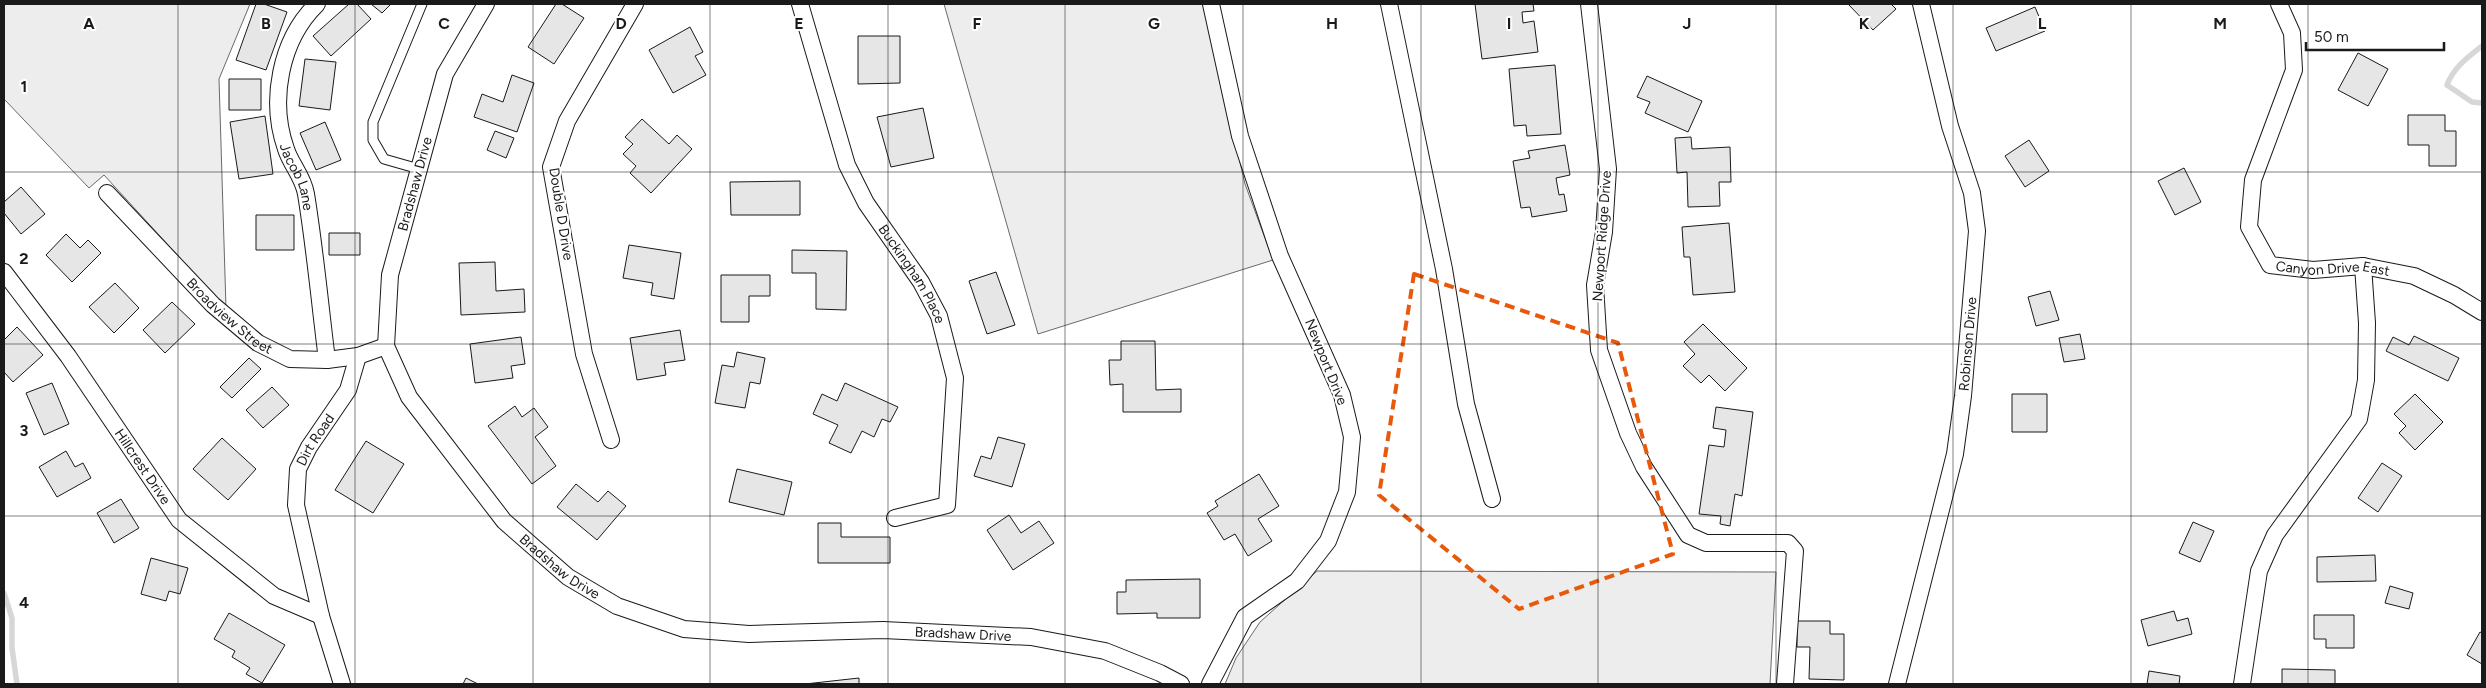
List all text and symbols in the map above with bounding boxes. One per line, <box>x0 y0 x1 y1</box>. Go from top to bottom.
text: A <box>83 14 95 33</box>
text: B <box>261 14 271 33</box>
text: C <box>438 14 450 33</box>
text: D <box>615 14 627 33</box>
text: E <box>794 14 804 33</box>
text: F <box>973 14 982 33</box>
text: G <box>1148 14 1160 33</box>
text: H <box>1326 14 1338 33</box>
text: I <box>1507 14 1511 33</box>
text: J <box>1683 14 1691 33</box>
text: K <box>1859 14 1870 33</box>
text: L <box>2038 14 2047 33</box>
text: M <box>2213 14 2227 33</box>
scale bar <box>2306 20 2444 52</box>
text: 50 m <box>2314 28 2349 46</box>
text: 1 <box>21 77 27 96</box>
street label: Bradshaw Drive <box>394 135 436 233</box>
street label: Jacob Lane <box>276 141 317 212</box>
street label: Double D Drive <box>545 167 577 262</box>
street label: Newport Ridge Drive <box>1589 170 1615 302</box>
street label: Buckingham Place <box>875 221 949 325</box>
text: 2 <box>19 249 29 268</box>
street label: Canyon Drive East <box>2275 257 2391 280</box>
street label: Broadview Street <box>183 274 275 357</box>
street label: Robinson Drive <box>1955 296 1980 392</box>
street label: Newport Drive <box>1301 316 1351 408</box>
street label: Dirt Road <box>292 410 338 469</box>
text: 3 <box>20 421 29 440</box>
street label: Hillcrest Drive <box>111 425 175 508</box>
street label: Bradshaw Drive <box>516 530 603 603</box>
text: 4 <box>19 593 29 612</box>
street label: Bradshaw Drive <box>914 623 1012 645</box>

